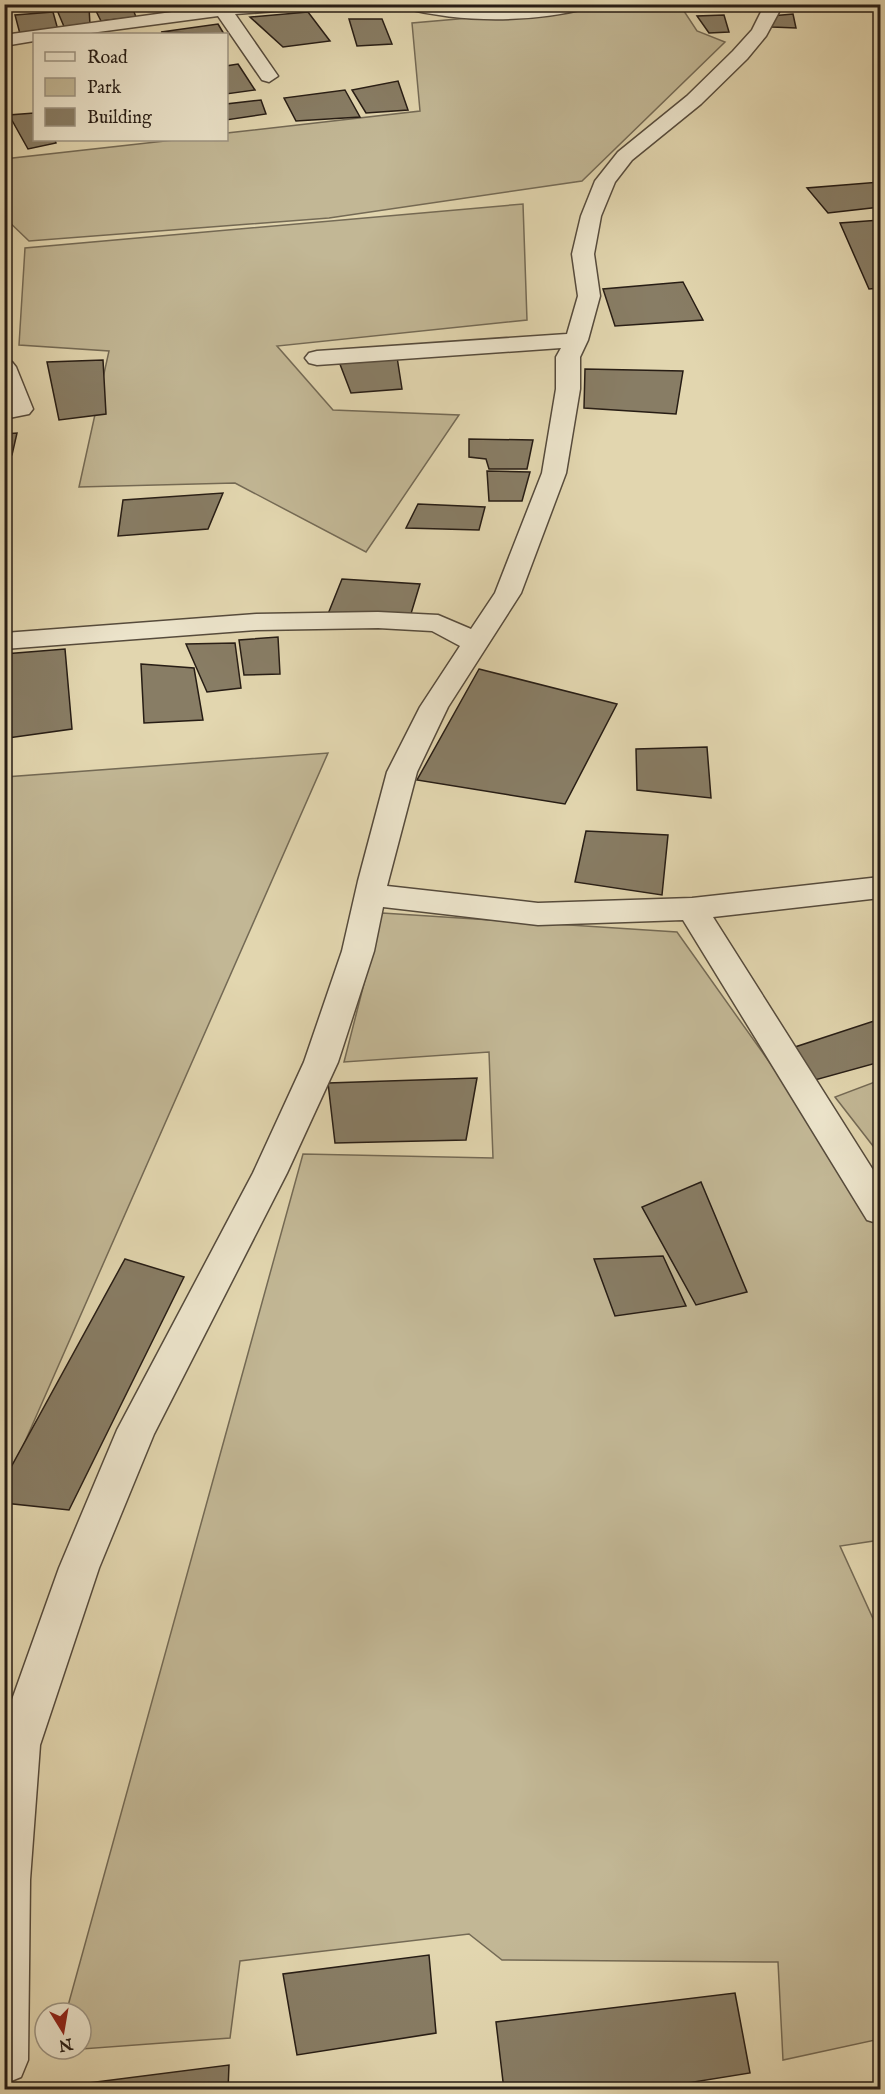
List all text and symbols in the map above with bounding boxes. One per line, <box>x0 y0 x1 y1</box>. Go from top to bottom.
legend <box>33 33 228 141</box>
text: Road <box>87 47 128 70</box>
text: Park <box>87 77 122 100</box>
text: Building <box>87 107 152 130</box>
north arrow <box>33 2001 93 2061</box>
text: N <box>57 2032 75 2055</box>

